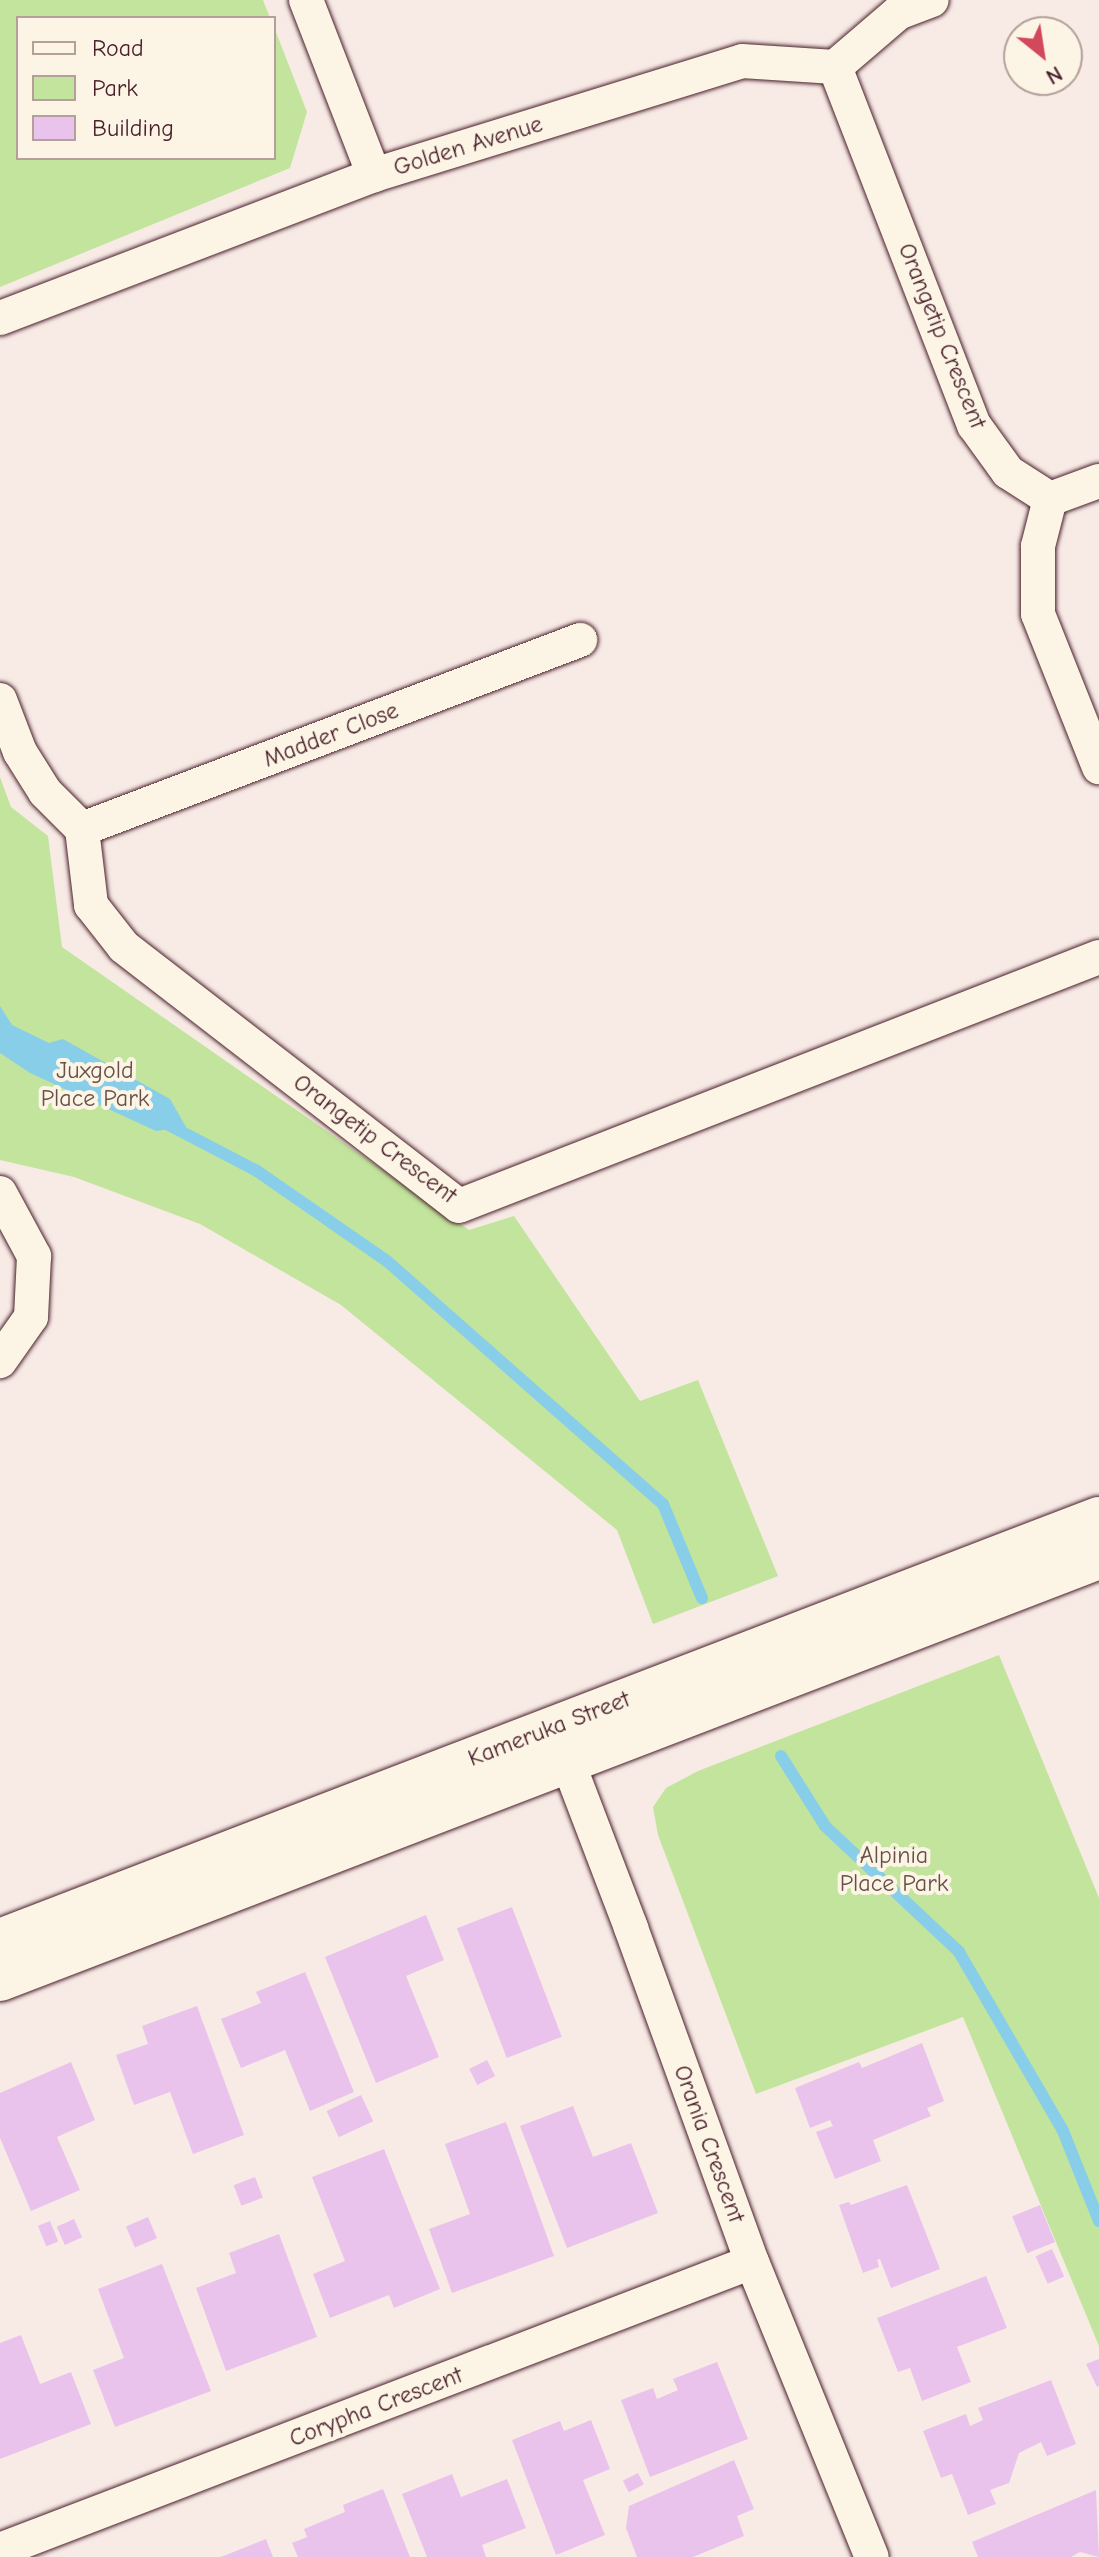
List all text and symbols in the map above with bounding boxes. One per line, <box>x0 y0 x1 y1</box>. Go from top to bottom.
legend <box>16 16 276 160</box>
north arrow <box>1003 16 1083 96</box>
text: Road <box>92 34 144 62</box>
text: N <box>1041 60 1067 90</box>
text: Park <box>92 74 138 102</box>
street label: Golden Avenue <box>390 110 546 182</box>
text: Building <box>92 114 174 142</box>
street label: Orangetip Crescent <box>892 239 992 433</box>
street label: Madder Close <box>260 696 402 774</box>
park label: Juxgold Place Park <box>41 1057 149 1113</box>
street label: Orangetip Crescent <box>287 1068 463 1210</box>
street label: Kameruka Street <box>464 1685 634 1773</box>
park label: Alpinia Place Park <box>840 1842 948 1898</box>
street label: Orania Crescent <box>667 2061 751 2227</box>
street label: Corypha Crescent <box>285 2361 467 2453</box>

